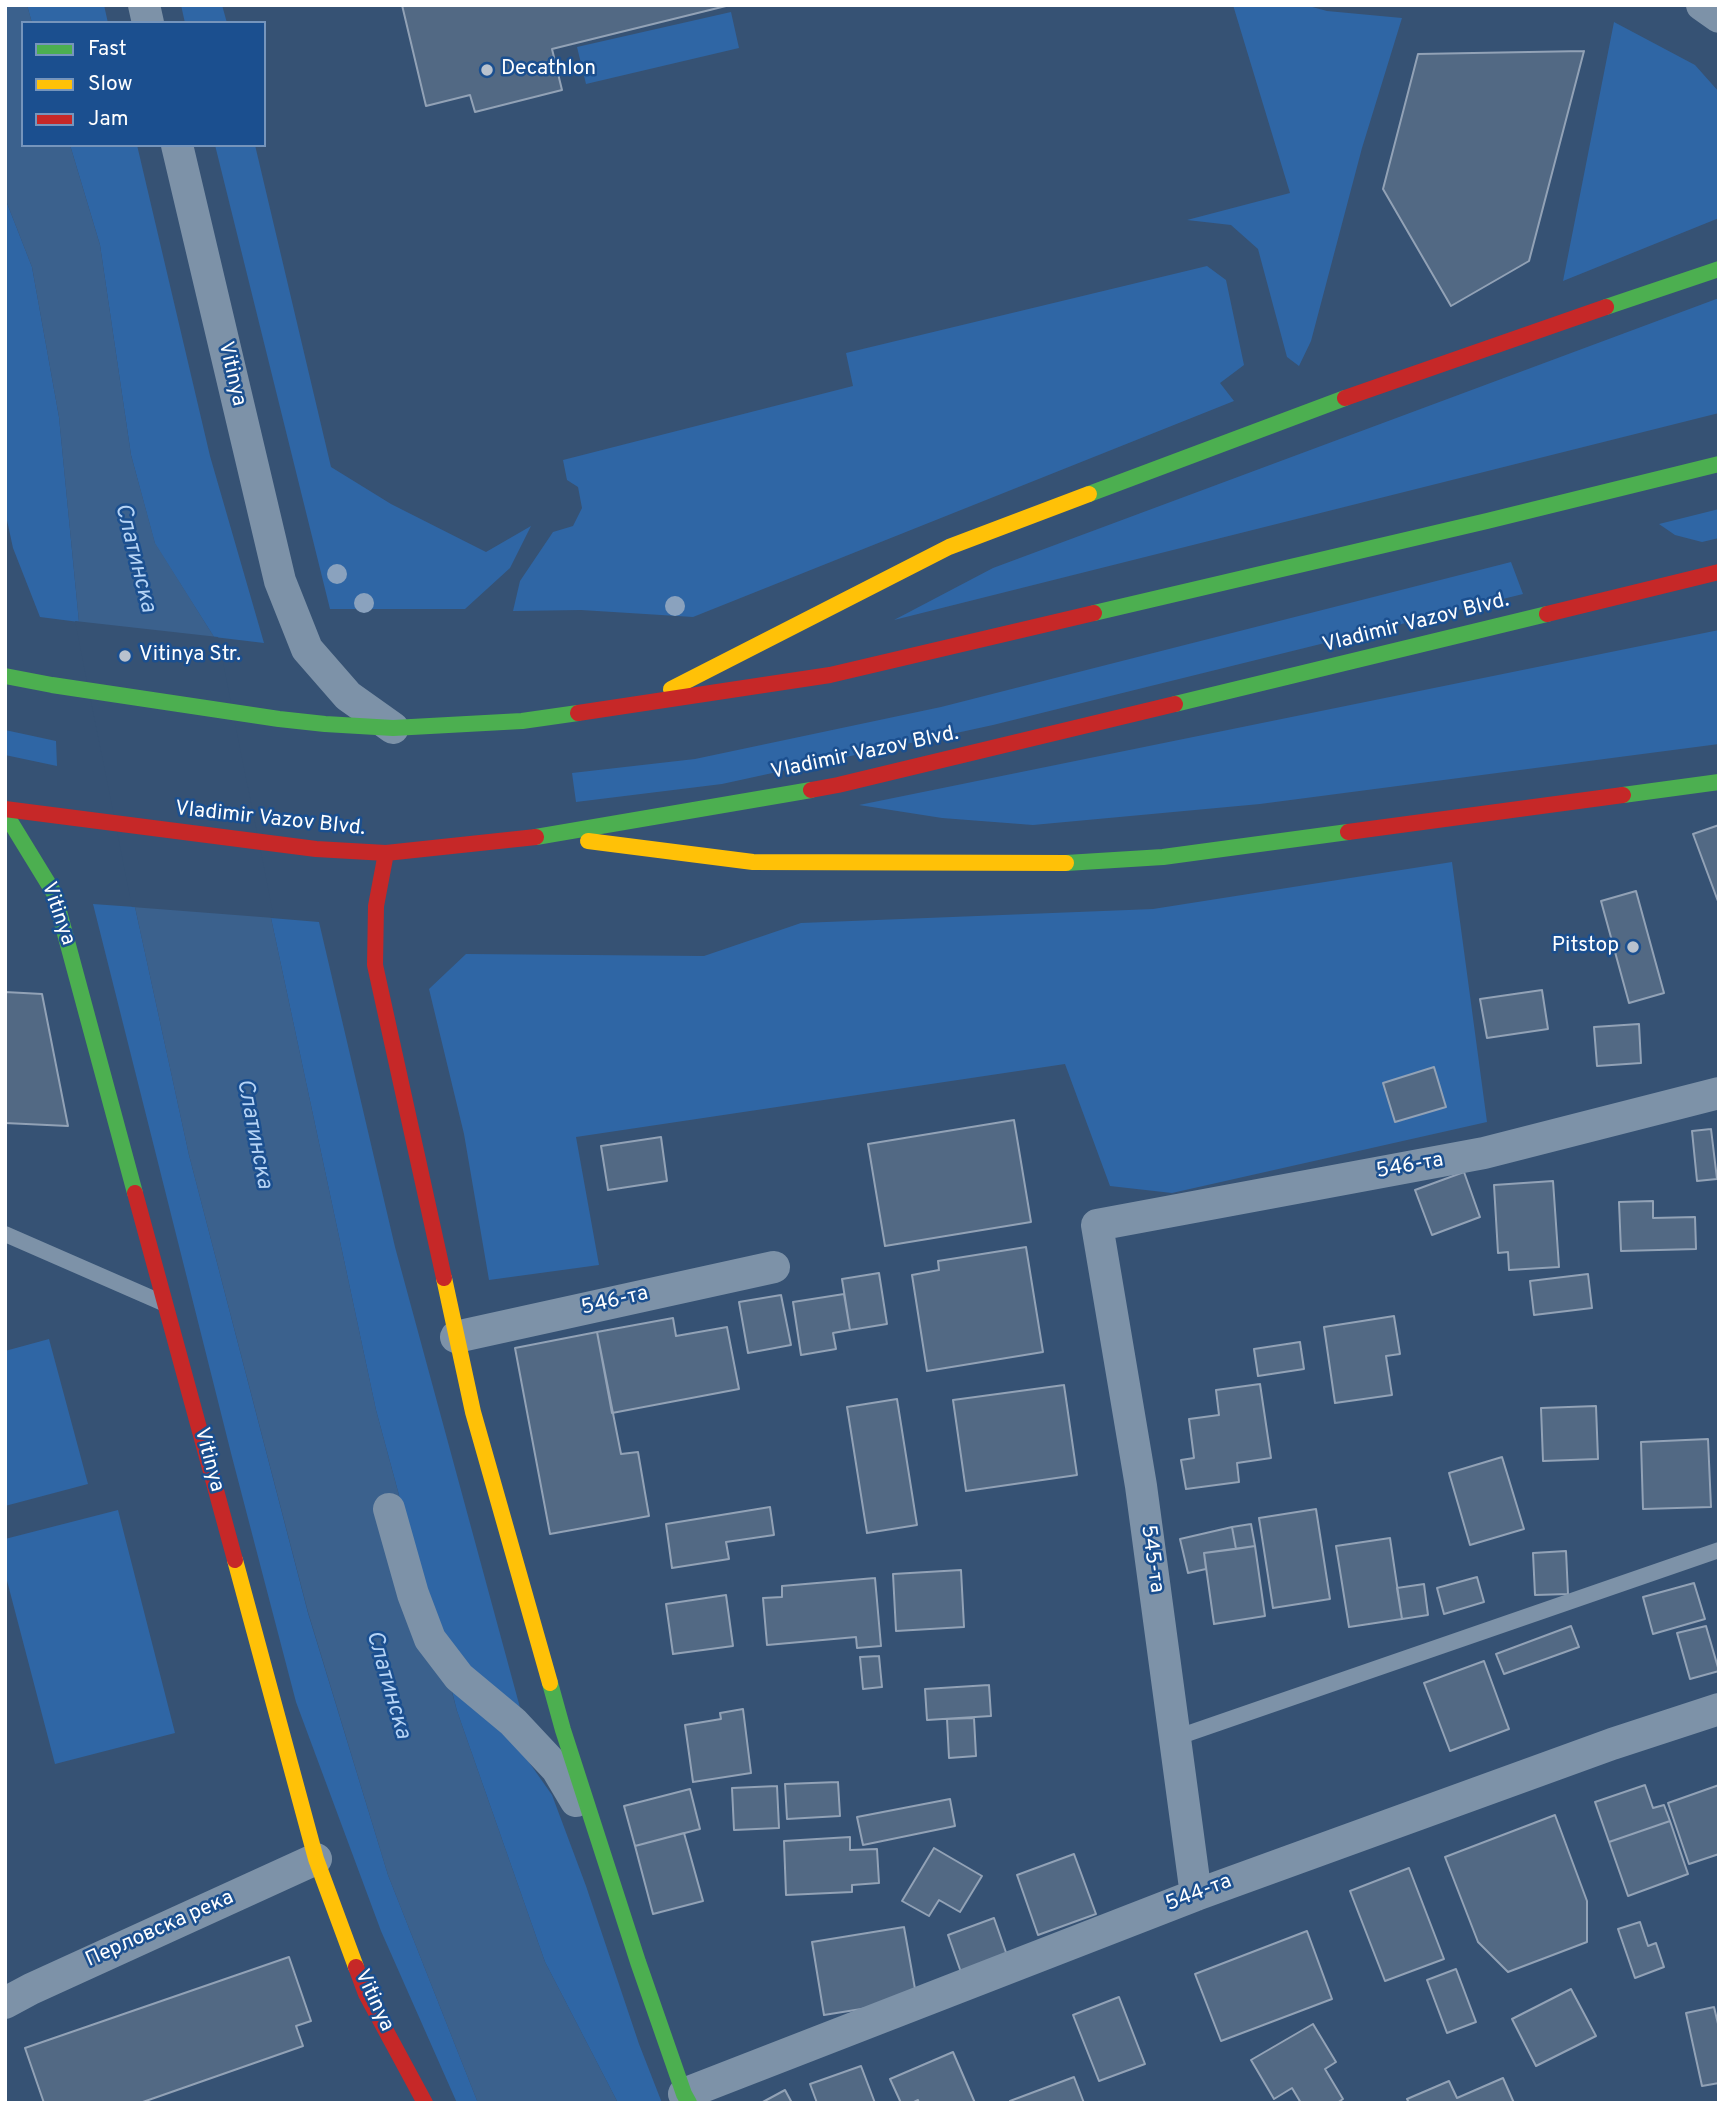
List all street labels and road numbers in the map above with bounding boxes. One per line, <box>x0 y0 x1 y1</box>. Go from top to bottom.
street label: Vitinya <box>211 339 251 409</box>
street label: Vladimir Vazov Blvd. <box>1320 589 1512 659</box>
street label: Vladimir Vazov Blvd. <box>769 722 961 786</box>
street label: Vladimir Vazov Blvd. <box>174 797 366 843</box>
street label: Vitinya <box>34 879 80 949</box>
street label: 546-та <box>1374 1149 1446 1185</box>
street label: 546-та <box>579 1282 651 1322</box>
street label: Vitinya <box>187 1425 229 1495</box>
street label: 545-та <box>1134 1523 1168 1595</box>
street label: 544-та <box>1162 1870 1236 1918</box>
street label: Перловска река <box>82 1886 238 1974</box>
street label: Vitinya <box>348 1966 398 2036</box>

